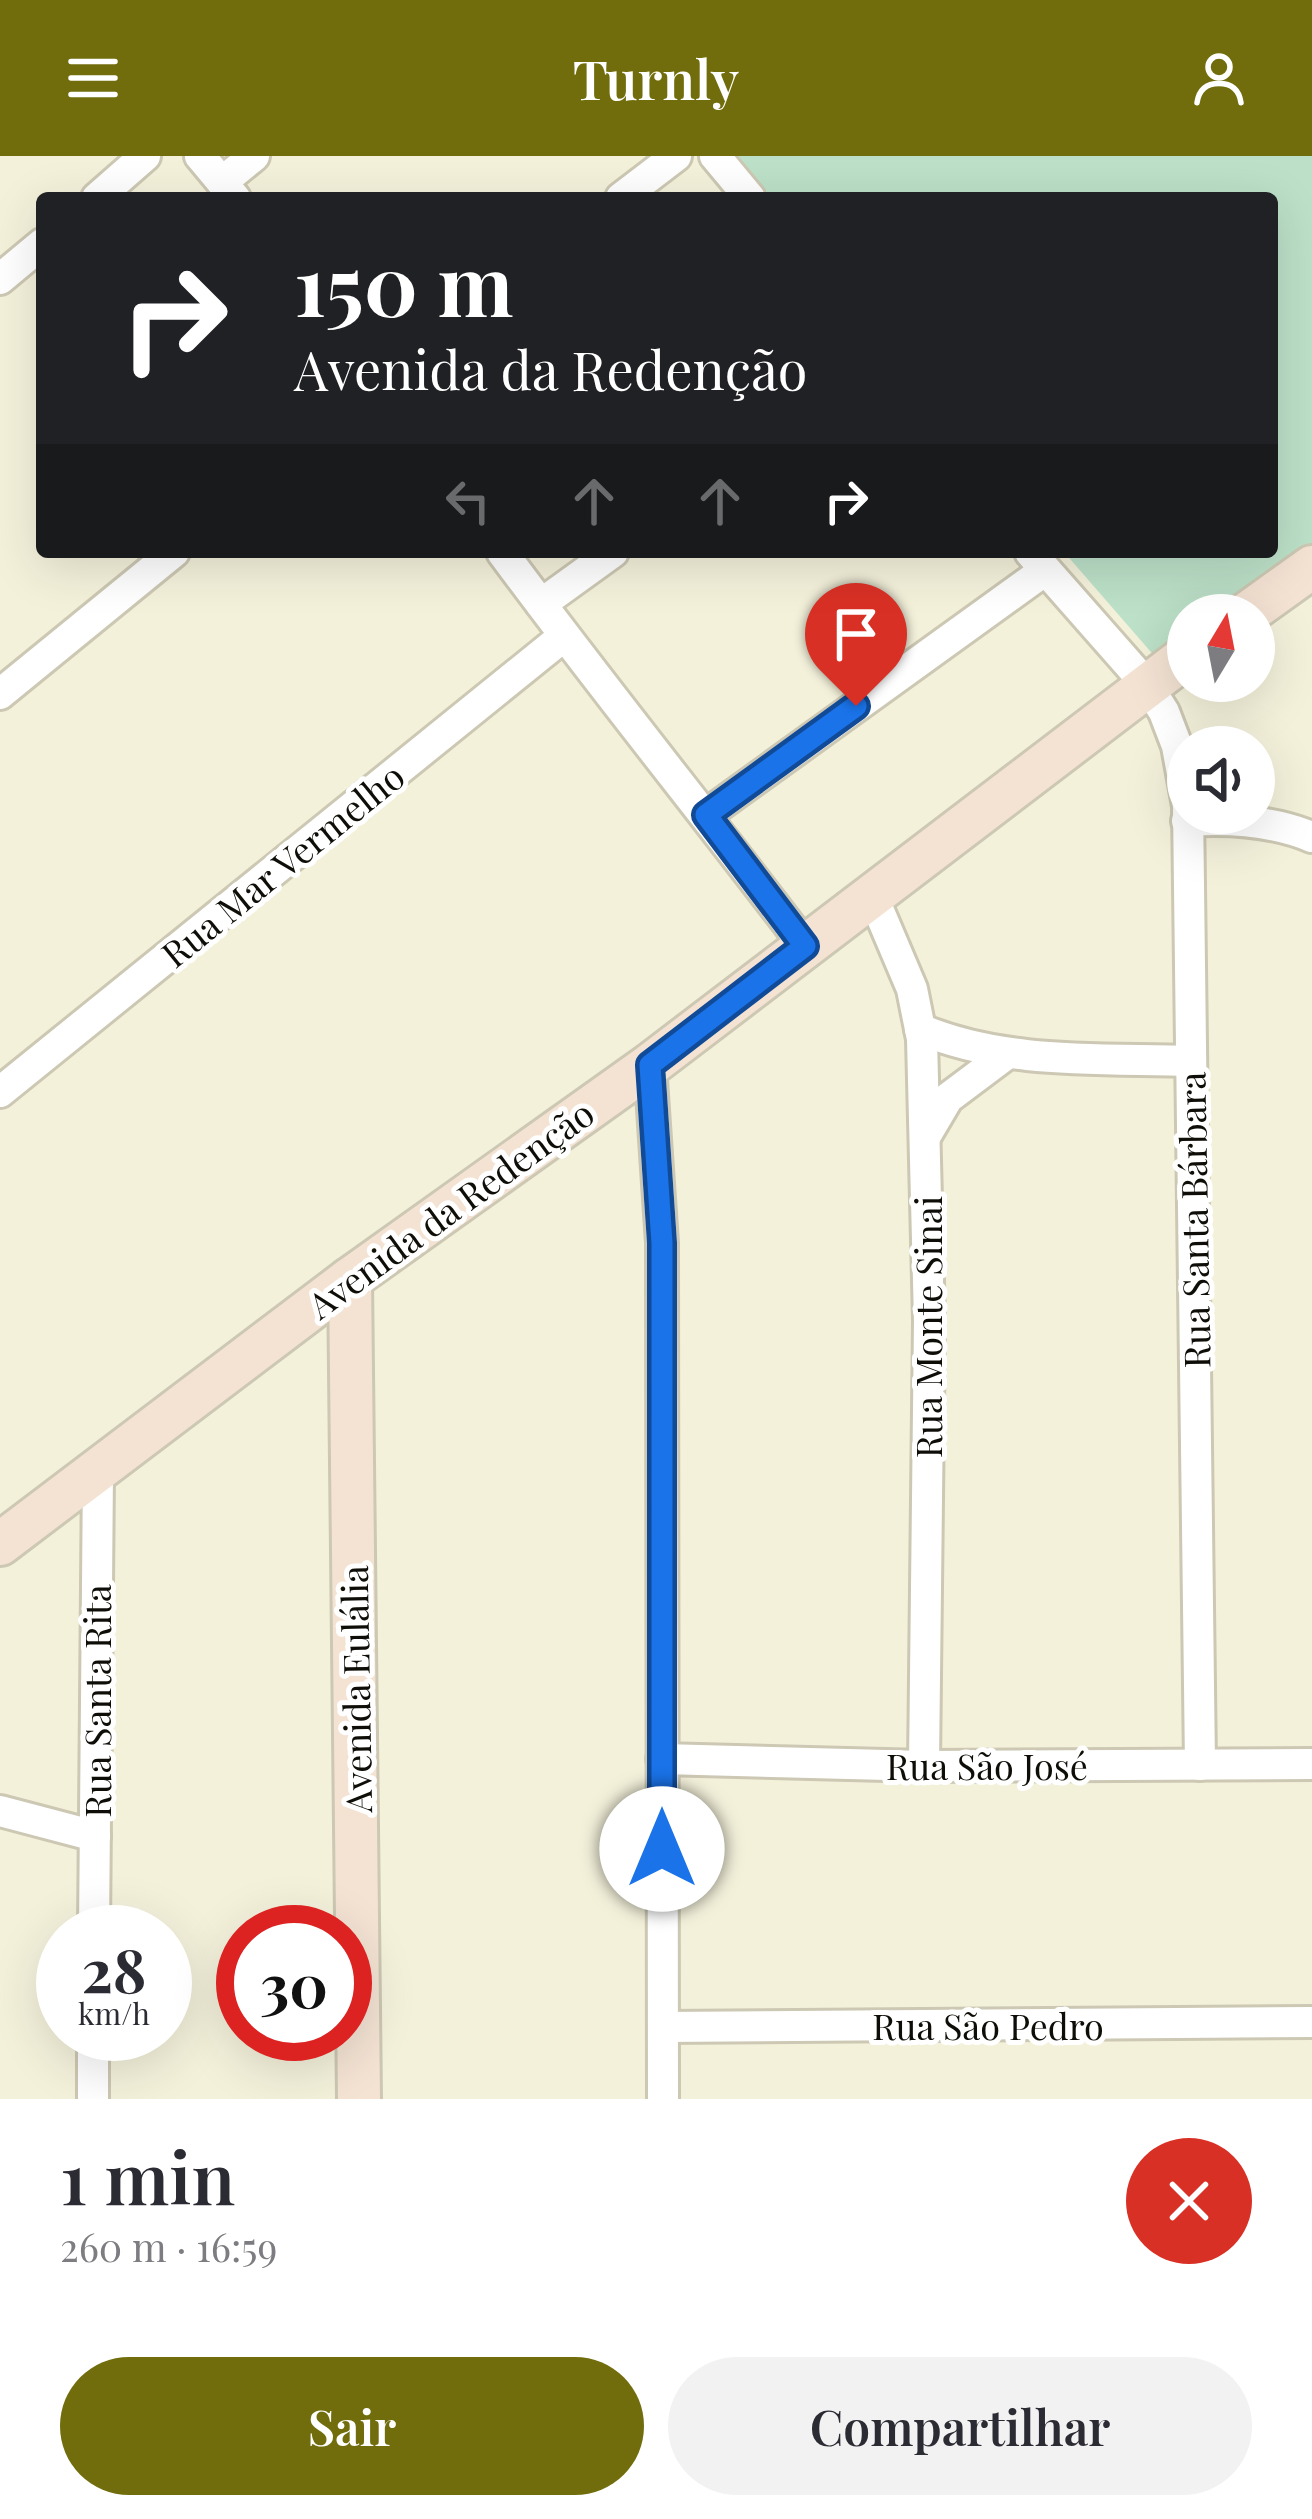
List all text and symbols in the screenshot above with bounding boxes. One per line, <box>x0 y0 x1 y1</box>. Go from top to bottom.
text: Turnly <box>573 42 739 114</box>
icon: menu <box>60 45 126 111</box>
icon: person <box>1186 45 1252 111</box>
text: 150 m <box>294 226 514 338</box>
icon: right <box>96 240 252 396</box>
text: Avenida da Redenção <box>294 333 807 405</box>
icon: left <box>435 468 501 534</box>
icon: ahead <box>561 468 627 534</box>
icon: ahead <box>687 468 753 534</box>
icon: right <box>813 468 879 534</box>
pin <box>805 583 907 706</box>
north arrow <box>1167 594 1275 702</box>
map controls <box>1167 594 1275 834</box>
icon: arrive <box>823 601 889 667</box>
button: sound <box>1167 726 1275 834</box>
street label: Rua Mar Vermelho <box>151 751 413 977</box>
street label: Rua Santa Bárbara <box>1166 1071 1220 1369</box>
street label: Avenida da Redenção <box>297 1088 603 1329</box>
street label: Rua Monte Sinai <box>903 1196 951 1458</box>
street label: Avenida Eulália <box>329 1565 381 1814</box>
street label: Rua Santa Rita <box>72 1584 120 1818</box>
street label: Rua São José <box>886 1741 1088 1789</box>
position arrow <box>599 1786 725 1912</box>
speed limit sign: 30 <box>216 1905 372 2061</box>
text: 28 <box>81 1928 147 2008</box>
text: km/h <box>78 1993 150 2033</box>
street label: Rua São Pedro <box>872 2001 1104 2049</box>
text: 1 min <box>60 2127 235 2223</box>
button: close <box>1126 2138 1252 2264</box>
text: 260 m · 16:59 <box>60 2220 277 2272</box>
button: Sair <box>60 2357 644 2495</box>
button: Compartilhar <box>668 2357 1252 2495</box>

